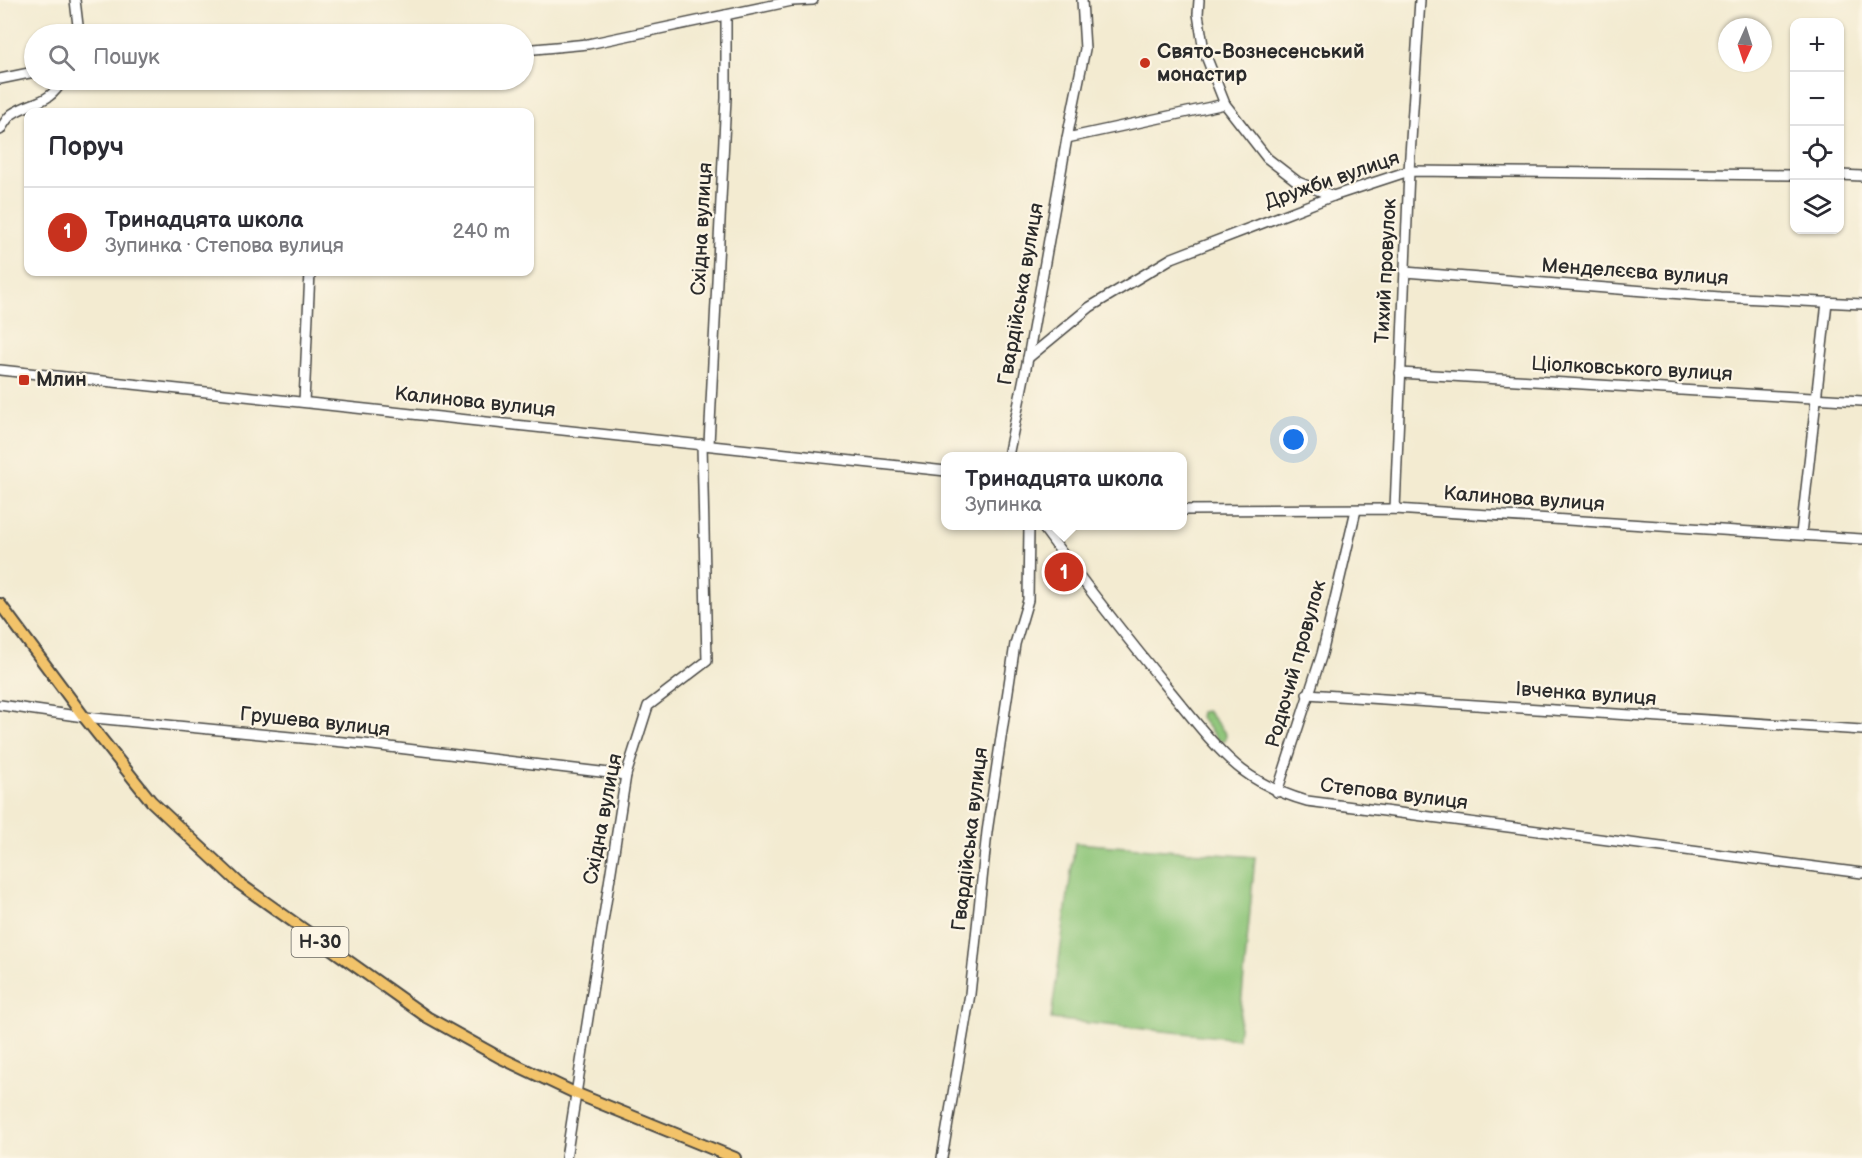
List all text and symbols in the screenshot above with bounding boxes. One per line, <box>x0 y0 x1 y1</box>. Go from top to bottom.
north arrow <box>1718 18 1772 72</box>
map controls <box>1790 18 1844 234</box>
button: + <box>1790 18 1844 72</box>
search box <box>24 24 534 90</box>
place label: Cвято-Вознесенський монастир <box>1157 40 1364 87</box>
icon: search <box>45 41 78 74</box>
text: Пошук <box>93 44 160 71</box>
marker: Cвято-Вознесенський монастир <box>1138 56 1152 70</box>
button: − <box>1790 72 1844 126</box>
button: locate <box>1790 126 1844 180</box>
text: Поруч <box>48 132 124 163</box>
street label: Дружби вулиця <box>1261 146 1403 214</box>
street label: Східна вулиця <box>687 162 717 296</box>
button: layers <box>1790 180 1844 234</box>
street label: Тихий провулок <box>1370 198 1402 344</box>
street label: Гвардійська вулиця <box>993 201 1049 387</box>
text: Тринадцята школа <box>105 207 303 234</box>
text: 1 <box>63 220 72 244</box>
text: 240 m <box>453 220 510 244</box>
text: Зупинка · Степова вулиця <box>105 234 344 258</box>
street label: Менделєєва вулиця <box>1541 253 1729 291</box>
street label: Ціолковського вулиця <box>1531 352 1733 386</box>
place label: Млин <box>36 368 87 392</box>
marker: Млин <box>17 373 31 387</box>
street label: Калинова вулиця <box>393 382 557 422</box>
your location <box>1279 425 1308 454</box>
popup <box>941 452 1187 530</box>
text: Тринадцята школа <box>965 466 1163 493</box>
street label: Калинова вулиця <box>1442 481 1606 517</box>
text: Зупинка <box>965 493 1042 517</box>
pin: 1 <box>1044 550 1084 594</box>
street label: Родючий провулок <box>1261 577 1332 751</box>
street label: Івченка вулиця <box>1515 677 1657 711</box>
street label: Грушева вулиця <box>239 702 391 742</box>
street label: Гвардійська вулиця <box>947 746 993 932</box>
street label: Східна вулиця <box>579 751 627 887</box>
street label: Степова вулиця <box>1319 773 1469 815</box>
road number: Н-30 <box>292 927 348 957</box>

